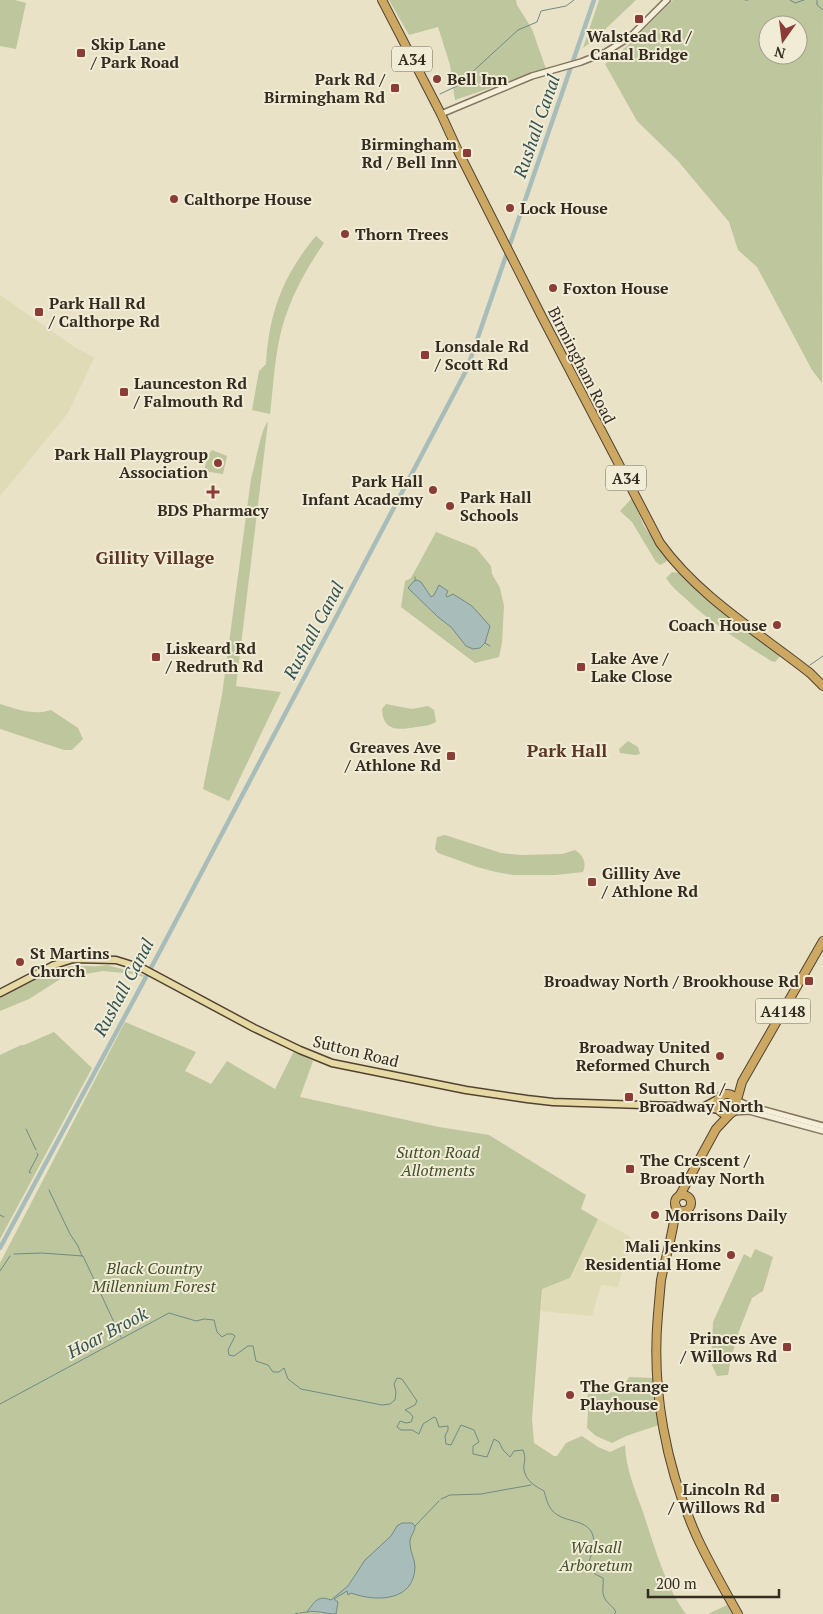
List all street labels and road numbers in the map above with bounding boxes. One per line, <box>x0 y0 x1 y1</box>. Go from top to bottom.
road number: A34 <box>392 46 432 72</box>
street label: Birmingham Road <box>543 303 621 427</box>
road number: A34 <box>606 466 646 490</box>
road number: A4148 <box>756 998 810 1024</box>
street label: Sutton Road <box>311 1030 401 1072</box>

